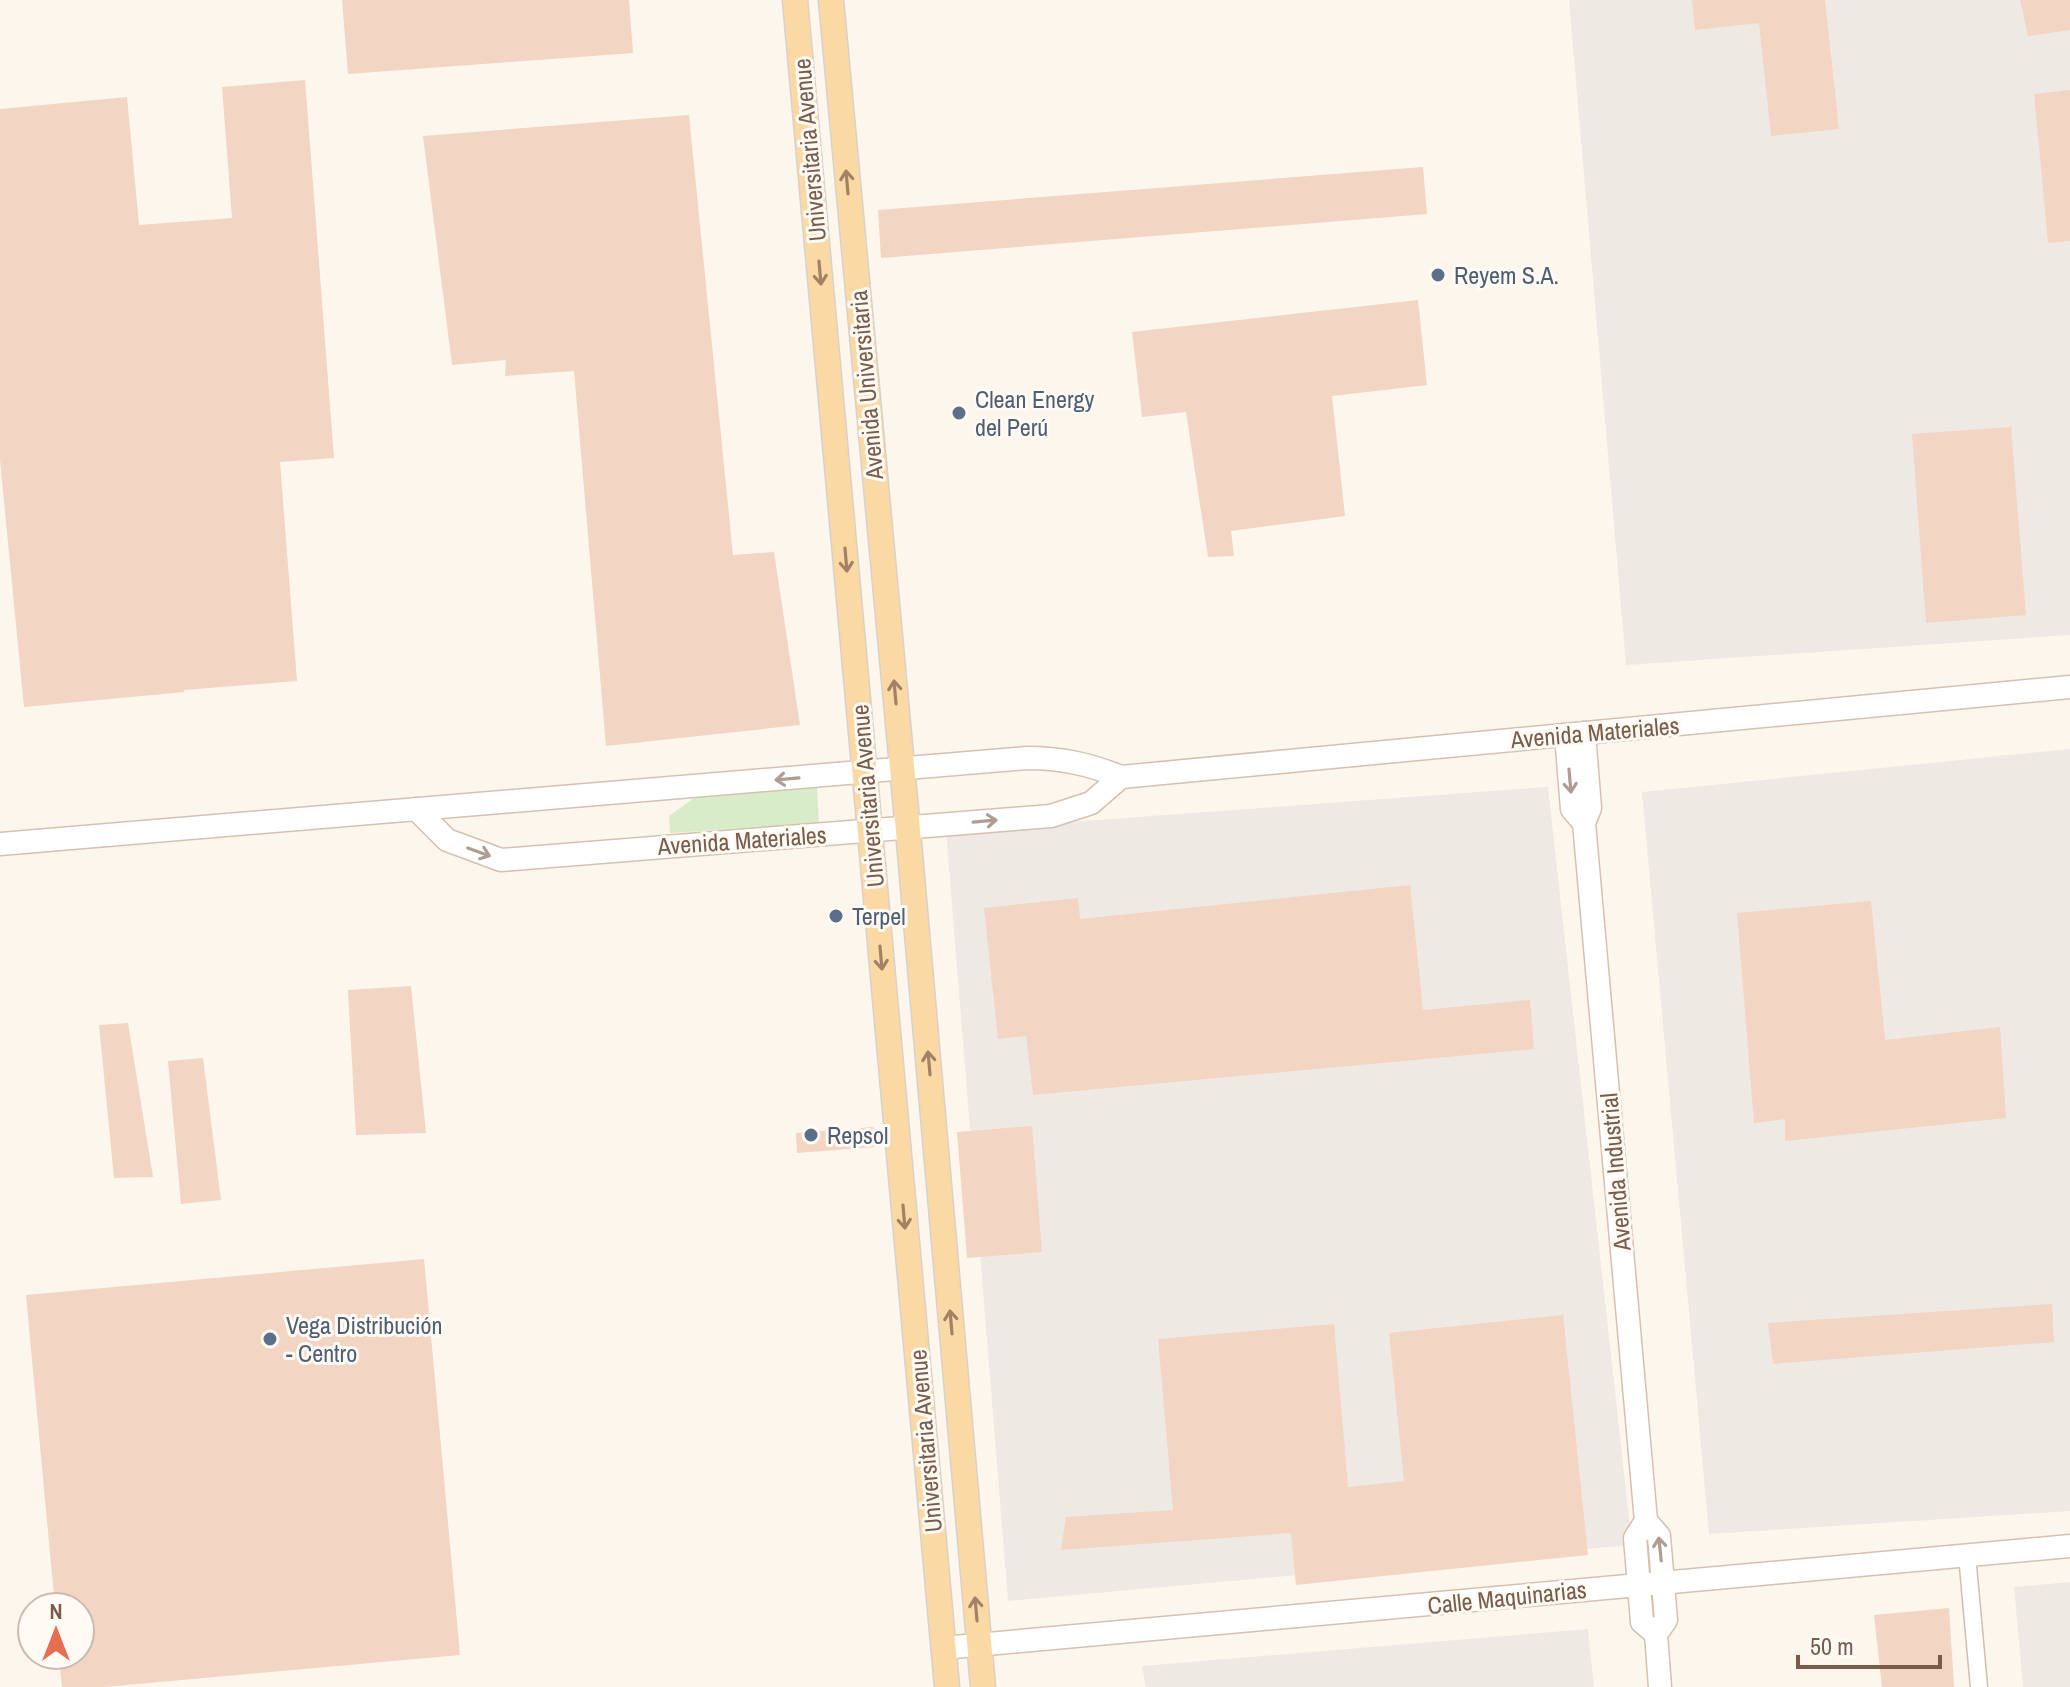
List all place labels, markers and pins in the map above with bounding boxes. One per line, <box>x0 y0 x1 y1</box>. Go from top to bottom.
place label: Reyem S.A. <box>1454 259 1559 291</box>
marker: Reyem S.A. <box>1429 266 1447 284</box>
place label: Clean Energy del Perú <box>975 383 1094 443</box>
marker: Clean Energy del Perú <box>950 404 968 422</box>
place label: Terpel <box>852 900 906 932</box>
marker: Terpel <box>827 907 845 925</box>
place label: Repsol <box>827 1119 888 1151</box>
marker: Repsol <box>802 1126 820 1144</box>
place label: Vega Distribución - Centro <box>286 1309 442 1369</box>
marker: Vega Distribución - Centro <box>261 1330 279 1348</box>

